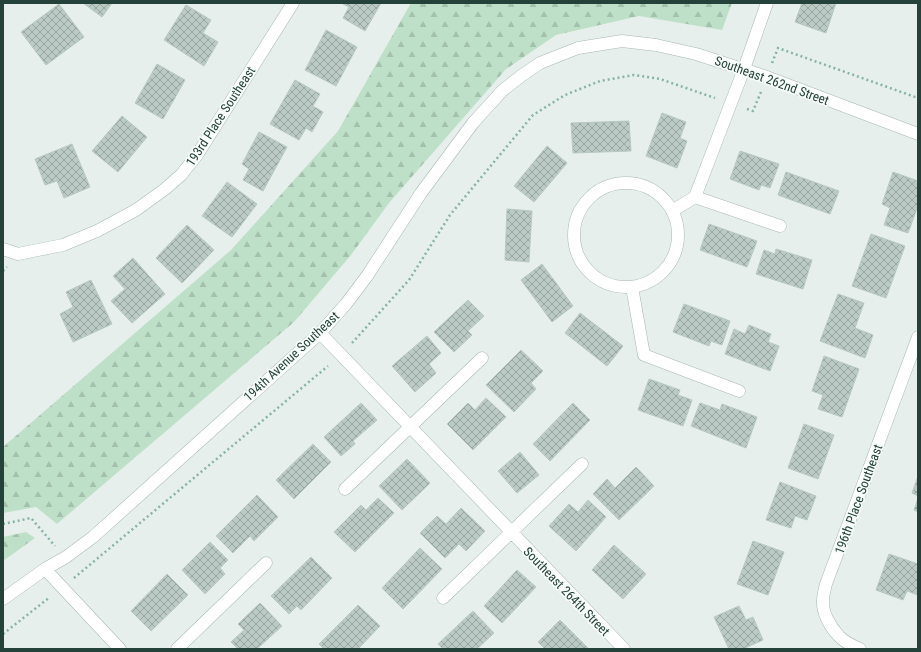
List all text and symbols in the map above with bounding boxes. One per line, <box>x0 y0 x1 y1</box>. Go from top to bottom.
street label: Southeast 262nd Street <box>713 53 831 108</box>
street label: 193rd Place Southeast <box>183 64 258 169</box>
street label: 194th Avenue Southeast <box>241 308 342 404</box>
street label: 196th Place Southeast <box>832 442 885 556</box>
street label: Southeast 264th Street <box>520 544 613 639</box>

